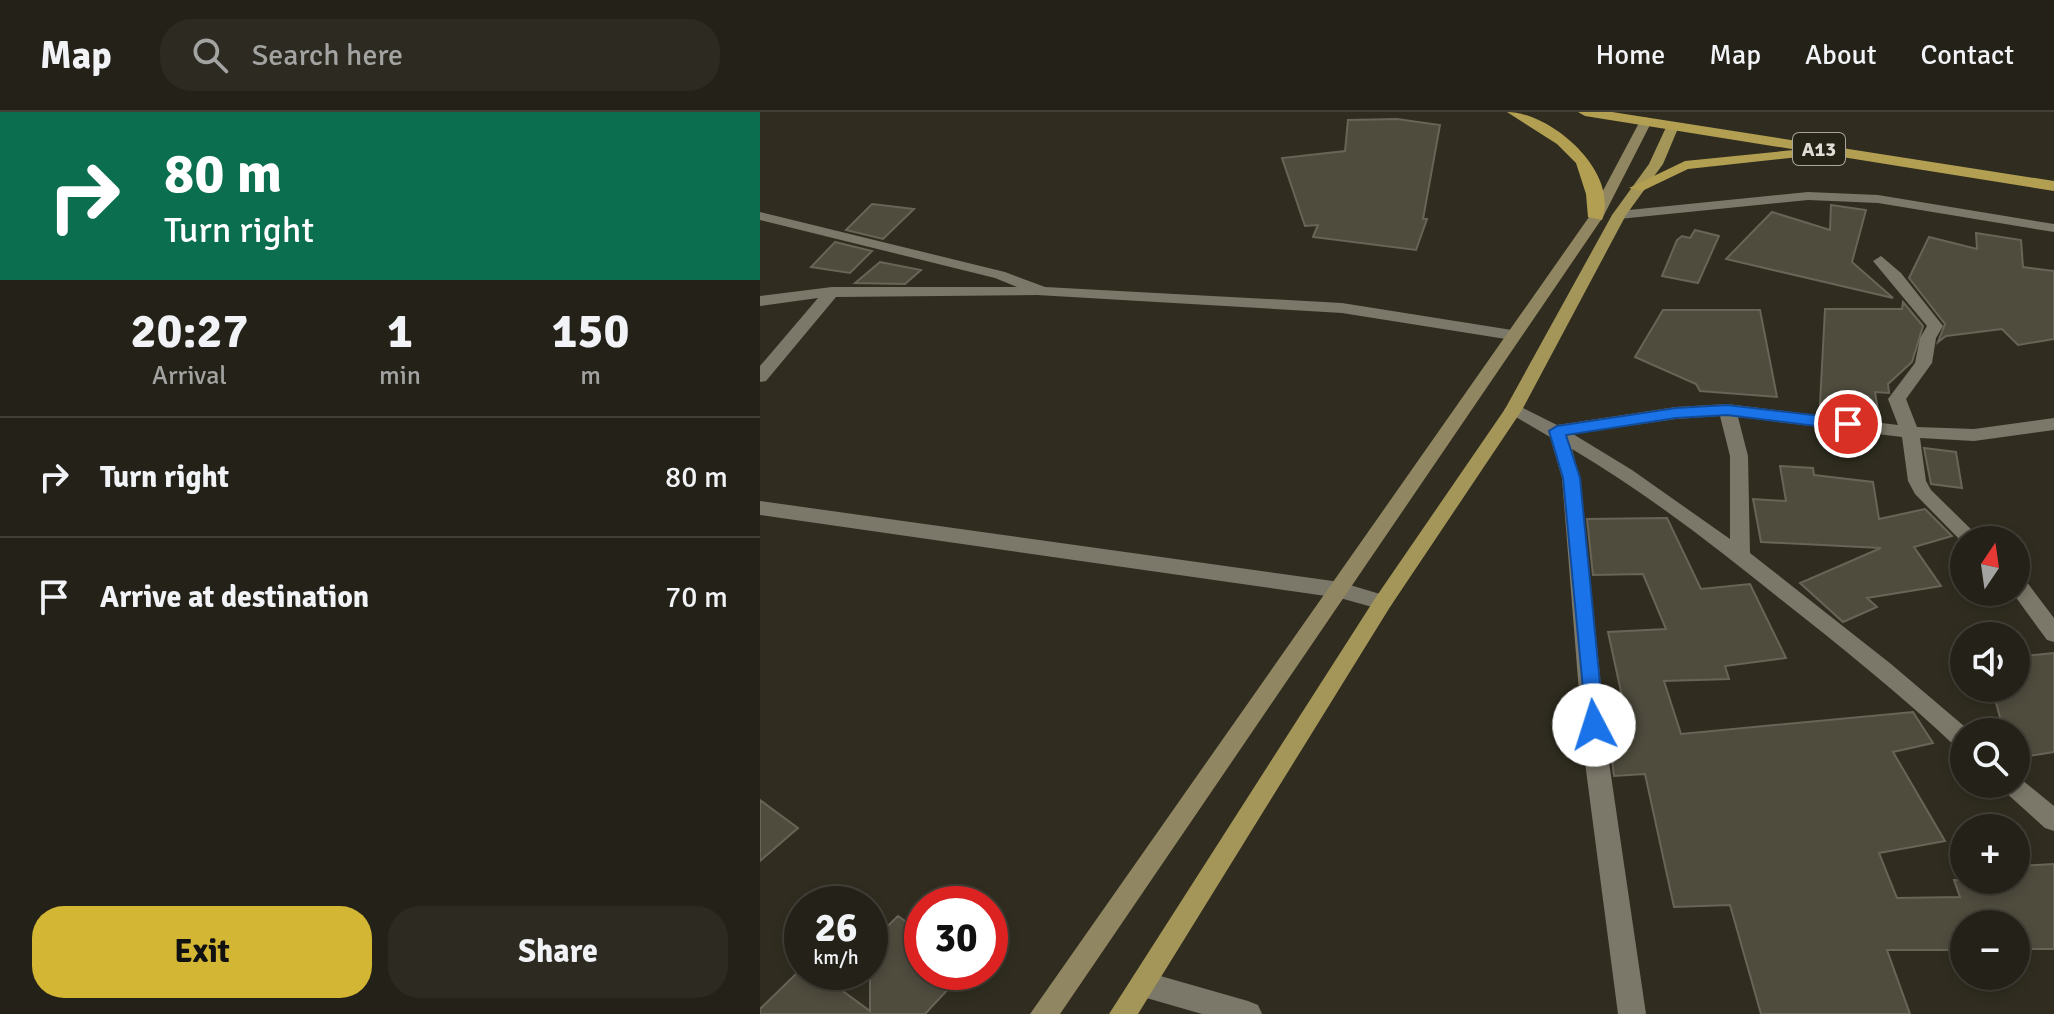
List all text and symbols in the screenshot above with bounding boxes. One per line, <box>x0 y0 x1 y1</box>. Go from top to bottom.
search box <box>160 19 720 91</box>
text: Map <box>40 32 112 79</box>
icon: search <box>188 33 232 77</box>
text: Search here <box>252 37 403 74</box>
text: Home <box>1596 38 1665 72</box>
text: Map <box>1709 38 1761 72</box>
text: About <box>1805 38 1877 72</box>
text: Contact <box>1921 38 2014 72</box>
road number: A13 <box>1793 133 1845 165</box>
text: 80 m <box>164 139 282 208</box>
icon: right <box>32 144 136 248</box>
text: Turn right <box>164 208 314 253</box>
text: 20:27 <box>131 302 248 361</box>
text: 1 <box>387 302 413 361</box>
text: 150 <box>552 302 629 361</box>
text: Arrival <box>152 360 227 392</box>
text: min <box>379 360 421 392</box>
text: m <box>580 360 601 392</box>
pin <box>1814 390 1882 458</box>
icon: arrive <box>1826 402 1870 446</box>
icon: right <box>32 455 76 499</box>
text: Turn right <box>100 459 229 496</box>
text: 80 m <box>665 459 728 496</box>
north arrow <box>1950 526 2030 606</box>
map controls <box>1950 526 2030 990</box>
icon: arrive <box>32 575 76 619</box>
text: Arrive at destination <box>100 579 369 616</box>
text: 70 m <box>665 579 728 616</box>
button: sound <box>1950 622 2030 702</box>
position arrow <box>1552 683 1636 767</box>
button: search <box>1950 718 2030 798</box>
button: + <box>1950 814 2030 894</box>
speed limit sign: 30 <box>904 886 1008 990</box>
text: 26 <box>814 903 858 953</box>
button: Exit <box>32 906 372 998</box>
button: Share <box>388 906 728 998</box>
button: − <box>1950 910 2030 990</box>
text: km/h <box>813 945 859 970</box>

